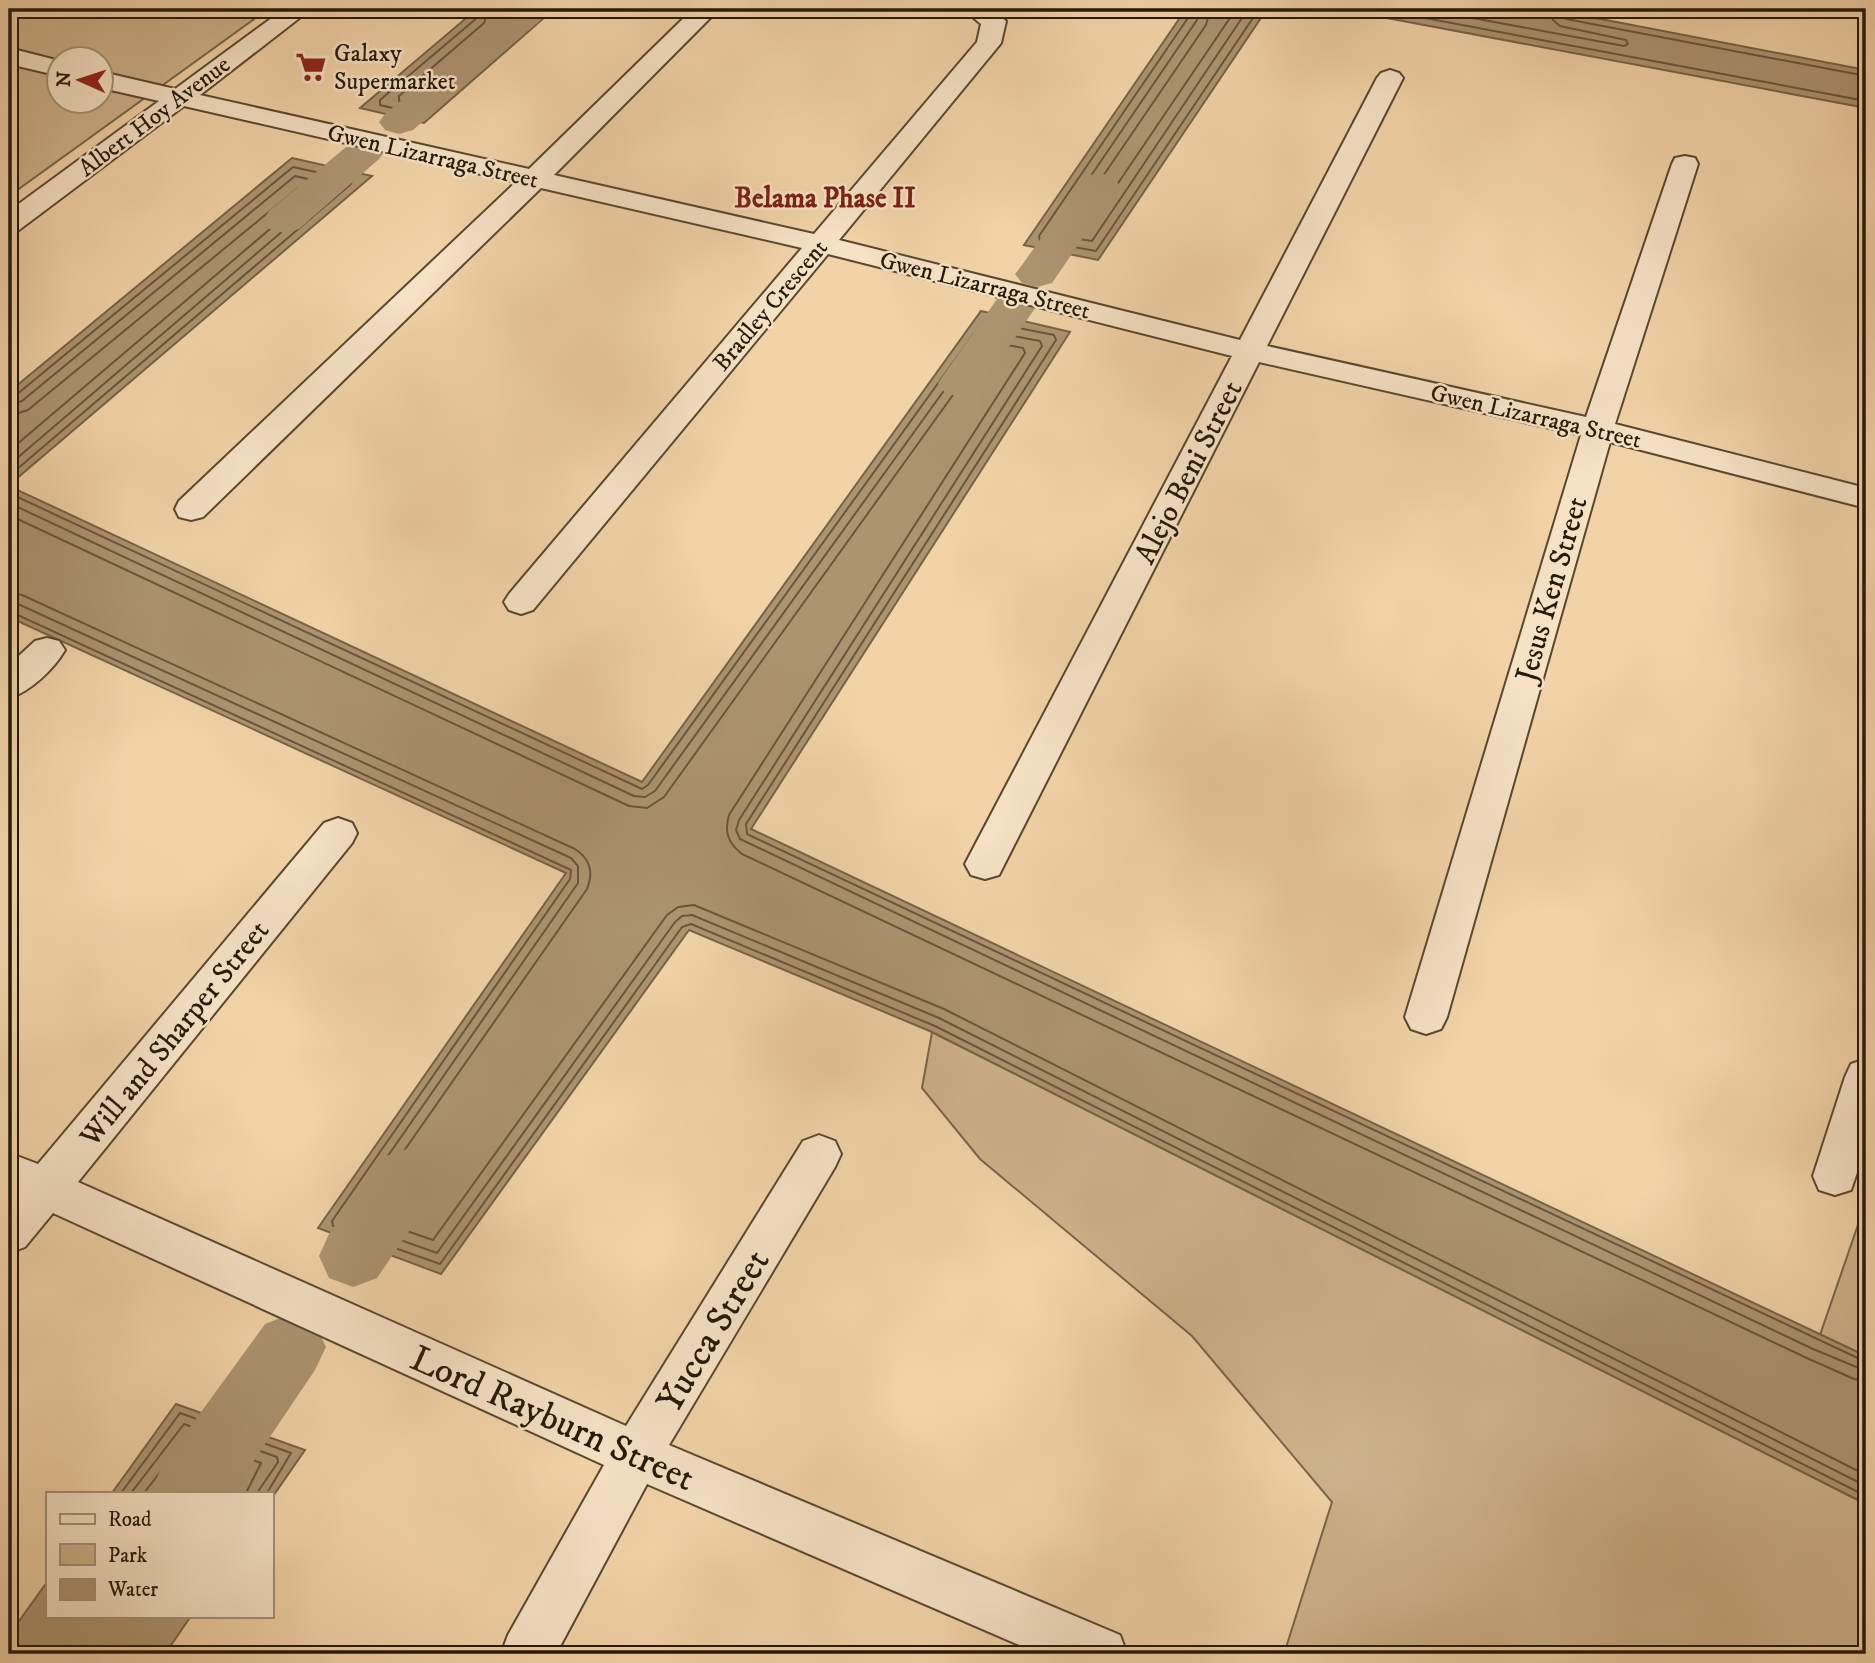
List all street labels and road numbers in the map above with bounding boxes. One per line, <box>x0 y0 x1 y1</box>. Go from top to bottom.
street label: Albert Hoy Avenue <box>73 50 237 184</box>
street label: Gwen Lizarraga Street <box>324 118 542 196</box>
street label: Bradley Crescent <box>707 233 835 378</box>
street label: Gwen Lizarraga Street <box>877 245 1093 327</box>
street label: Alejo Beni Street <box>1127 375 1251 571</box>
street label: Gwen Lizarraga Street <box>1427 378 1645 456</box>
street label: Jesus Ken Street <box>1508 492 1597 689</box>
street label: Will and Sharper Street <box>72 913 278 1155</box>
street label: Yucca Street <box>647 1241 781 1421</box>
street label: Lord Rayburn Street <box>403 1336 701 1503</box>

